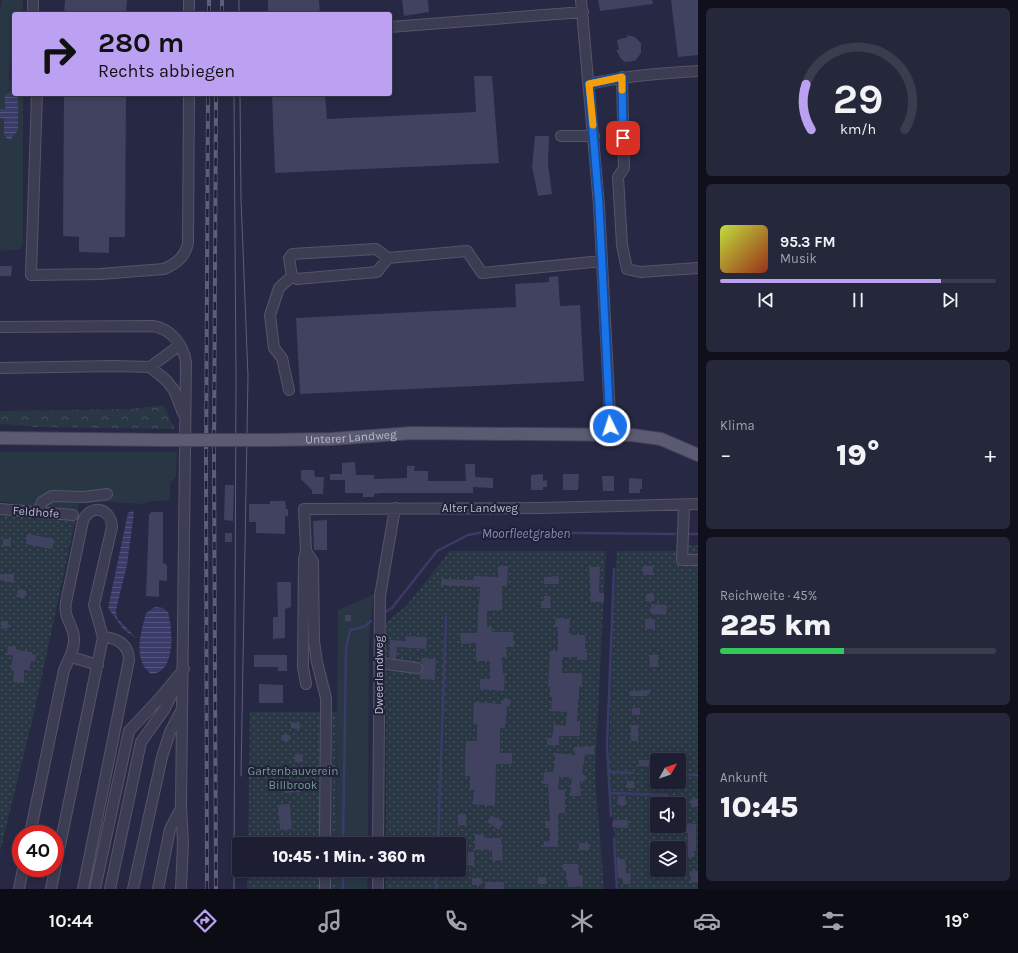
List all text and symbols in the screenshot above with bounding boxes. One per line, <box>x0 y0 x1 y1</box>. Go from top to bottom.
text: 280 m <box>98 26 184 59</box>
icon: right <box>32 28 84 80</box>
text: Rechts abbiegen <box>98 60 235 82</box>
text: 29 <box>833 75 883 123</box>
pin <box>606 121 640 155</box>
text: km/h <box>840 121 876 138</box>
icon: arrive <box>612 127 634 149</box>
text: 95.3 FM <box>780 233 836 251</box>
text: Musik <box>780 251 817 266</box>
icon: previous <box>755 289 777 311</box>
icon: pause <box>847 289 869 311</box>
icon: next <box>939 289 961 311</box>
position arrow <box>589 405 631 447</box>
text: Klima <box>720 418 755 433</box>
street label: Unterer Landweg <box>305 427 397 446</box>
text: 19° <box>836 437 880 473</box>
text: − <box>720 442 732 468</box>
text: + <box>984 442 996 468</box>
street label: Alter Landweg <box>442 501 518 515</box>
street label: Feldhofe <box>12 503 60 521</box>
water label: Moorfleetgraben <box>482 526 570 541</box>
text: Reichweite · 45% <box>720 588 817 603</box>
text: 225 km <box>720 607 832 643</box>
street label: Dweerlandweg <box>372 635 386 715</box>
north arrow <box>650 753 686 789</box>
map controls <box>650 753 686 877</box>
park label: Gartenbauverein Billbrook <box>247 764 339 792</box>
text: Ankunft <box>720 770 768 785</box>
text: 10:45 <box>720 789 798 825</box>
button: sound <box>650 797 686 833</box>
speed limit sign: 40 <box>12 825 64 877</box>
button: layers <box>650 841 686 877</box>
text: 10:45 · 1 Min. · 360 m <box>272 848 426 866</box>
icon: directions <box>191 907 219 935</box>
icon: music <box>316 907 344 935</box>
icon: phone <box>442 907 470 935</box>
icon: climate <box>568 907 596 935</box>
icon: car <box>693 907 721 935</box>
icon: filters <box>819 907 847 935</box>
text: 10:44 <box>49 910 93 932</box>
text: 19° <box>945 910 969 932</box>

